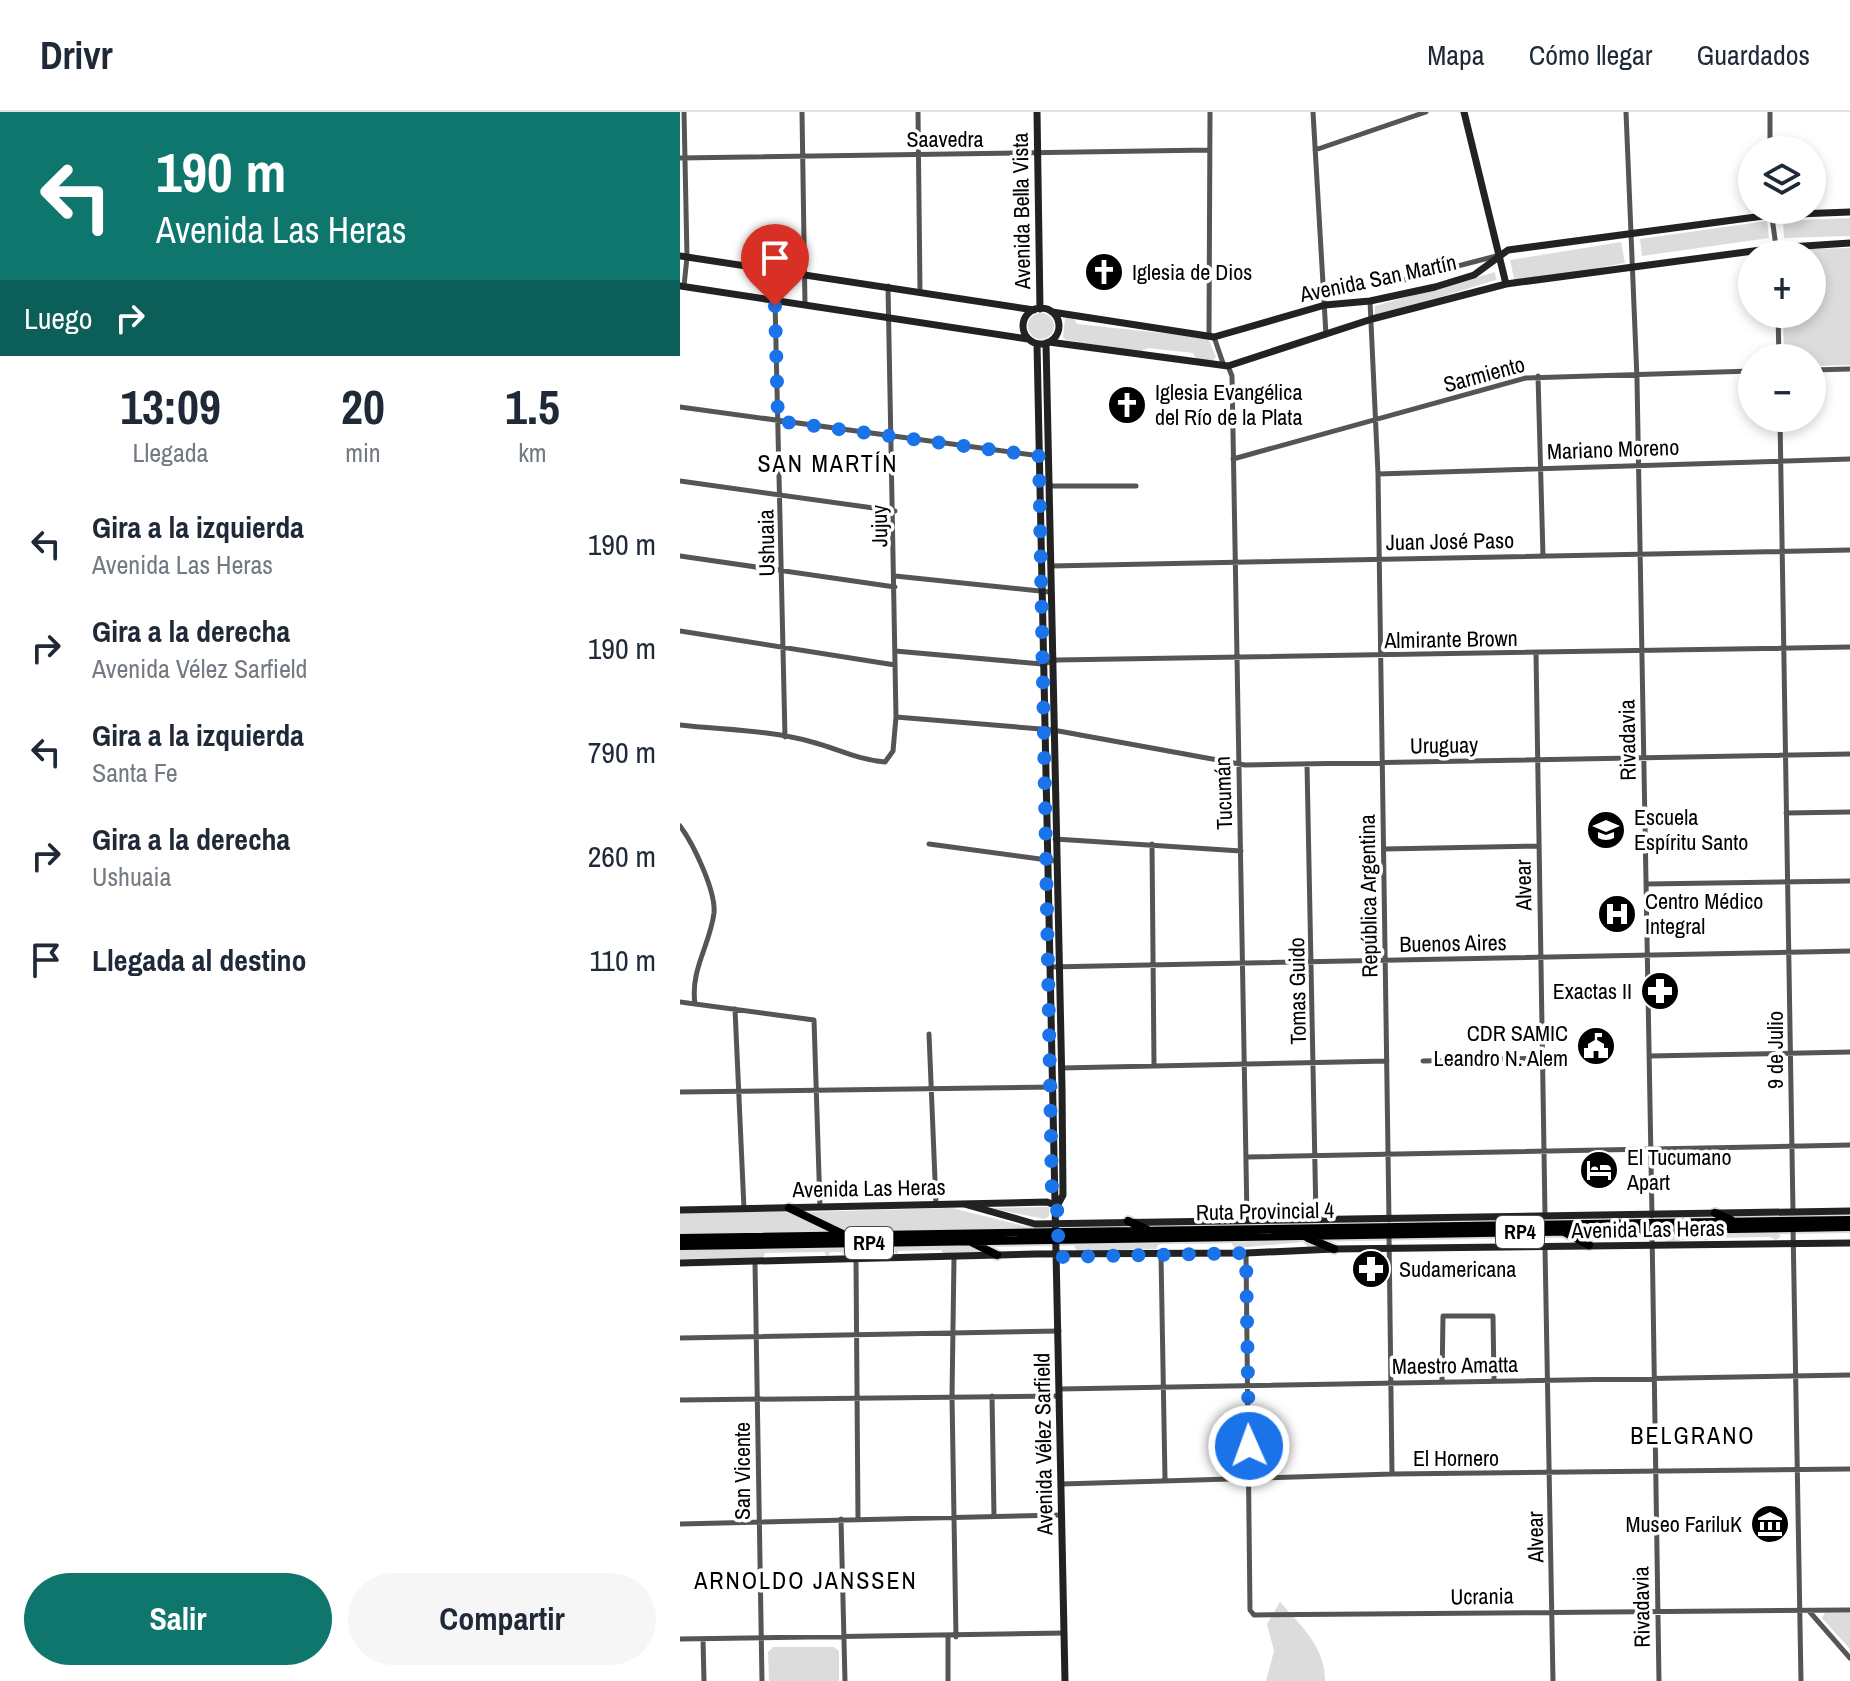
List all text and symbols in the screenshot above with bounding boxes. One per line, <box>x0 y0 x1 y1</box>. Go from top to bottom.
text: Drivr <box>40 30 113 81</box>
text: Mapa <box>1427 36 1485 74</box>
text: Cómo llegar <box>1529 36 1652 74</box>
text: Guardados <box>1696 36 1810 74</box>
street label: Saavedra <box>906 124 984 154</box>
street label: Avenida Bella Vista <box>1005 132 1037 291</box>
text: 190 m <box>156 134 286 209</box>
map controls <box>1738 136 1826 432</box>
button: layers <box>1738 136 1826 224</box>
icon: left <box>24 144 128 248</box>
text: Avenida Las Heras <box>156 206 407 254</box>
pin <box>741 224 809 306</box>
icon: arrive <box>753 236 797 280</box>
button: + <box>1738 240 1826 328</box>
street label: Avenida San Martín <box>1296 247 1459 309</box>
church icon: Iglesia de Dios <box>1083 251 1125 293</box>
place label: Iglesia de Dios <box>1132 257 1252 287</box>
icon: right <box>108 296 152 340</box>
text: Luego <box>24 298 92 338</box>
button: − <box>1738 344 1826 432</box>
street label: Sarmiento <box>1440 349 1528 399</box>
text: 13:09 <box>120 374 221 439</box>
text: 20 <box>341 374 385 439</box>
text: 1.5 <box>505 374 560 439</box>
place label: Iglesia Evangélica del Río de la Plata <box>1155 377 1302 432</box>
church icon: Iglesia Evangélica del Río de la Plata <box>1106 384 1148 426</box>
street label: Mariano Moreno <box>1546 432 1680 466</box>
text: Llegada <box>133 435 208 470</box>
text: min <box>345 435 381 470</box>
text: km <box>518 435 547 470</box>
district label: SAN MARTÍN <box>757 447 899 479</box>
street label: Jujuy <box>864 505 894 547</box>
text: Gira a la izquierda <box>92 507 304 547</box>
street label: Ushuaia <box>750 509 782 577</box>
icon: left <box>24 522 68 566</box>
text: 190 m <box>588 524 656 564</box>
street label: Juan José Paso <box>1386 525 1514 557</box>
text: Avenida Las Heras <box>92 547 273 582</box>
text: Gira a la derecha <box>92 611 290 651</box>
street label: Almirante Brown <box>1383 623 1518 655</box>
icon: right <box>24 626 68 670</box>
text: 190 m <box>588 628 656 668</box>
text: Avenida Vélez Sarfield <box>92 651 307 686</box>
street label: Rivadavia <box>1611 699 1643 781</box>
text: Gira a la izquierda <box>92 715 304 755</box>
street label: Uruguay <box>1410 729 1478 761</box>
icon: left <box>24 730 68 774</box>
text: 790 m <box>588 732 656 772</box>
text: Santa Fe <box>92 755 178 790</box>
street label: Tucumán <box>1207 756 1239 830</box>
place label: Escuela Espíritu Santo <box>1634 802 1748 857</box>
school or university icon: Escuela Espíritu Santo <box>1585 809 1627 851</box>
street label: República Argentina <box>1352 814 1384 978</box>
text: Gira a la derecha <box>92 819 290 859</box>
icon: right <box>24 834 68 878</box>
text: 260 m <box>588 836 656 876</box>
text: Ushuaia <box>92 859 171 894</box>
street label: Alvear <box>1508 859 1538 912</box>
place label: Centro Médico Integral <box>1645 886 1763 941</box>
hospital icon: Centro Médico Integral <box>1596 893 1638 935</box>
street label: Buenos Aires <box>1399 927 1507 959</box>
street label: Tomas Guido <box>1281 937 1313 1045</box>
icon: arrive <box>24 938 68 982</box>
text: Llegada al destino <box>92 940 307 980</box>
text: 110 m <box>589 940 656 980</box>
pharmacy icon: Exactas II <box>1639 970 1681 1012</box>
place label: Exactas II <box>1553 976 1632 1006</box>
street label: 9 de Julio <box>1760 1011 1790 1089</box>
place label: CDR SAMIC Leandro N. Alem <box>1434 1018 1568 1073</box>
public building icon: CDR SAMIC Leandro N. Alem <box>1575 1025 1617 1067</box>
place label: El Tucumano Apart <box>1626 1142 1731 1197</box>
hotel icon: El Tucumano Apart <box>1578 1149 1620 1191</box>
street label: Avenida Las Heras <box>791 1172 946 1204</box>
street label: Ruta Provincial 4 <box>1196 1195 1334 1227</box>
street label: Avenida Las Heras <box>1570 1213 1725 1245</box>
road number: RP4 <box>1496 1216 1544 1248</box>
road number: RP4 <box>845 1227 893 1259</box>
pharmacy icon: Sudamericana <box>1350 1248 1392 1290</box>
place label: Sudamericana <box>1399 1254 1516 1284</box>
street label: Maestro Amatta <box>1392 1349 1518 1381</box>
street label: Avenida Vélez Sarfield <box>1026 1353 1060 1536</box>
position arrow <box>1207 1404 1291 1488</box>
district label: BELGRANO <box>1630 1419 1756 1451</box>
street label: San Vicente <box>727 1422 757 1520</box>
street label: El Hornero <box>1413 1443 1499 1473</box>
museum icon: Museo FariluK <box>1749 1503 1791 1545</box>
place label: Museo FariluK <box>1626 1509 1742 1539</box>
street label: Alvear <box>1520 1511 1550 1564</box>
district label: ARNOLDO JANSSEN <box>693 1564 918 1596</box>
street label: Rivadavia <box>1625 1566 1657 1648</box>
button: Salir <box>24 1573 332 1665</box>
button: Compartir <box>348 1573 656 1665</box>
street label: Ucrania <box>1450 1580 1514 1612</box>

